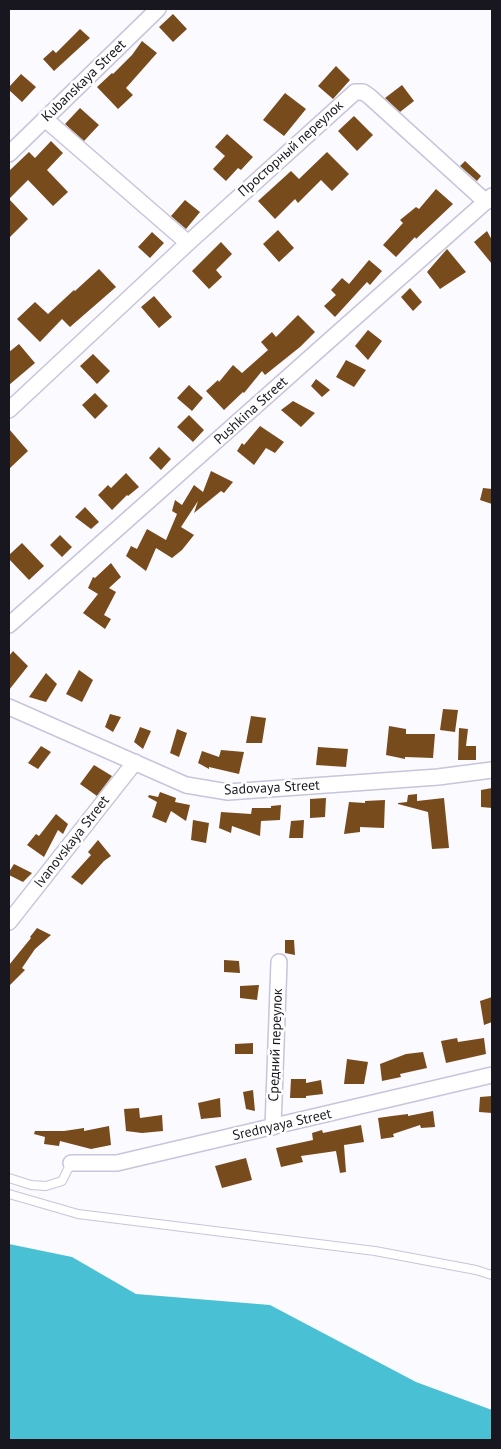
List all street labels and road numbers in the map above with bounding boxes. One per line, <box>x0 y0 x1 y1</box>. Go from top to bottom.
street label: Kubanskaya Street <box>38 37 130 125</box>
street label: Просторный переулок <box>235 97 347 201</box>
street label: Pushkina Street <box>211 374 291 448</box>
street label: Sadovaya Street <box>224 777 320 799</box>
street label: Ivanovskaya Street <box>31 793 113 891</box>
street label: Средний переулок <box>266 988 286 1102</box>
street label: Srednyaya Street <box>231 1105 333 1145</box>

